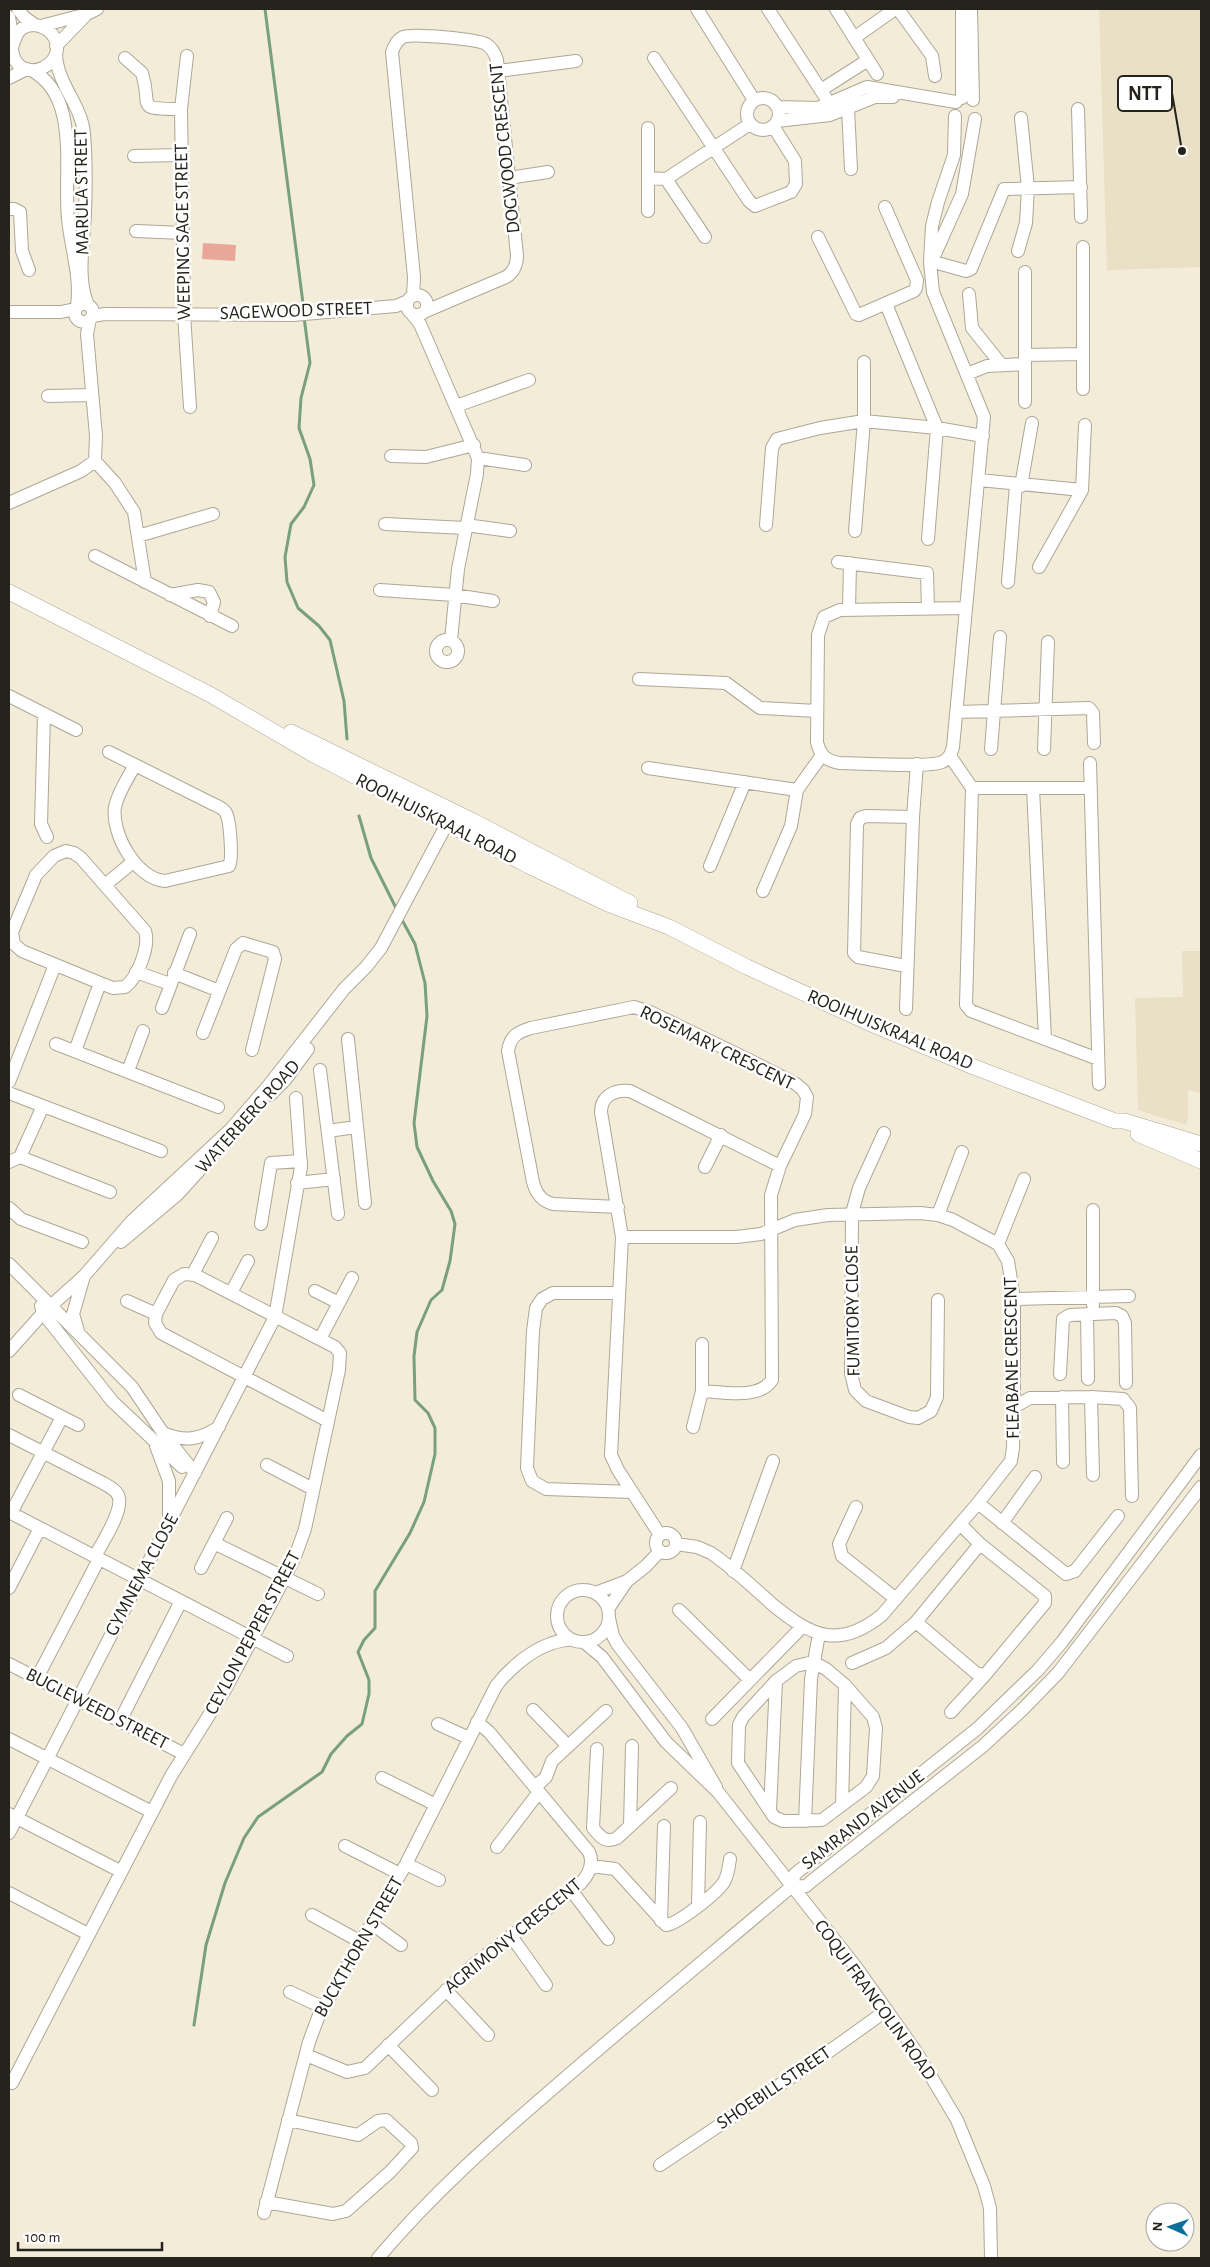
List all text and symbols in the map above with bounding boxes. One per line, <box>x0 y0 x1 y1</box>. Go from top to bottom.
street label: DOGWOOD CRESCENT <box>487 62 523 234</box>
callout: NTT <box>1118 76 1172 111</box>
text: NTT <box>1128 84 1162 104</box>
street label: MARULA STREET <box>71 129 93 255</box>
street label: WEEPING SAGE STREET <box>172 143 194 321</box>
street label: SAGEWOOD STREET <box>219 299 373 323</box>
street label: ROOIHUISKRAAL ROAD <box>352 770 520 868</box>
street label: ROOIHUISKRAAL ROAD <box>804 987 976 1073</box>
street label: ROSEMARY CRESCENT <box>637 1002 797 1094</box>
street label: WATERBERG ROAD <box>192 1057 304 1177</box>
street label: FUMITORY CLOSE <box>842 1245 864 1377</box>
street label: FLEABANE CRESCENT <box>1001 1277 1023 1439</box>
street label: GYMNEMA CLOSE <box>102 1511 182 1639</box>
street label: CEYLON PEPPER STREET <box>202 1548 304 1718</box>
street label: BUGLEWEED STREET <box>23 1665 171 1753</box>
street label: SAMRAND AVENUE <box>798 1767 928 1873</box>
street label: BUCKTHORN STREET <box>311 1873 407 2021</box>
street label: AGRIMONY CRESCENT <box>441 1875 585 1997</box>
street label: COQUI FRANCOLIN ROAD <box>811 1916 939 2084</box>
street label: SHOEBILL STREET <box>713 2043 835 2133</box>
north arrow <box>1145 2202 1195 2252</box>
scale bar <box>18 2220 161 2252</box>
text: N <box>1151 2221 1165 2232</box>
text: 100 m <box>25 2230 60 2245</box>

